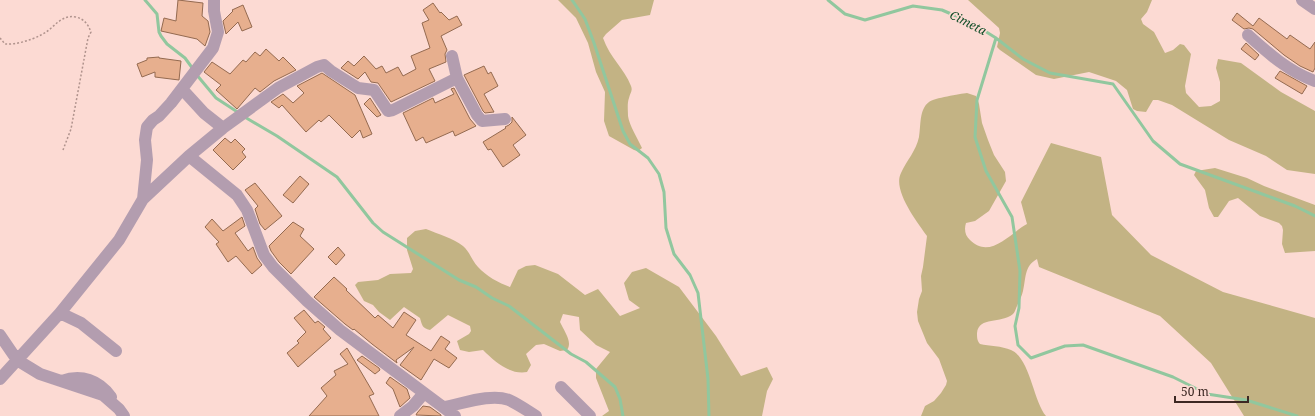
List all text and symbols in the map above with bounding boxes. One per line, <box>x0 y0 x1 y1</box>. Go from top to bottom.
water label: Cimeta <box>947 6 990 39</box>
scale bar <box>1175 378 1248 404</box>
text: 50 m <box>1181 383 1209 400</box>

